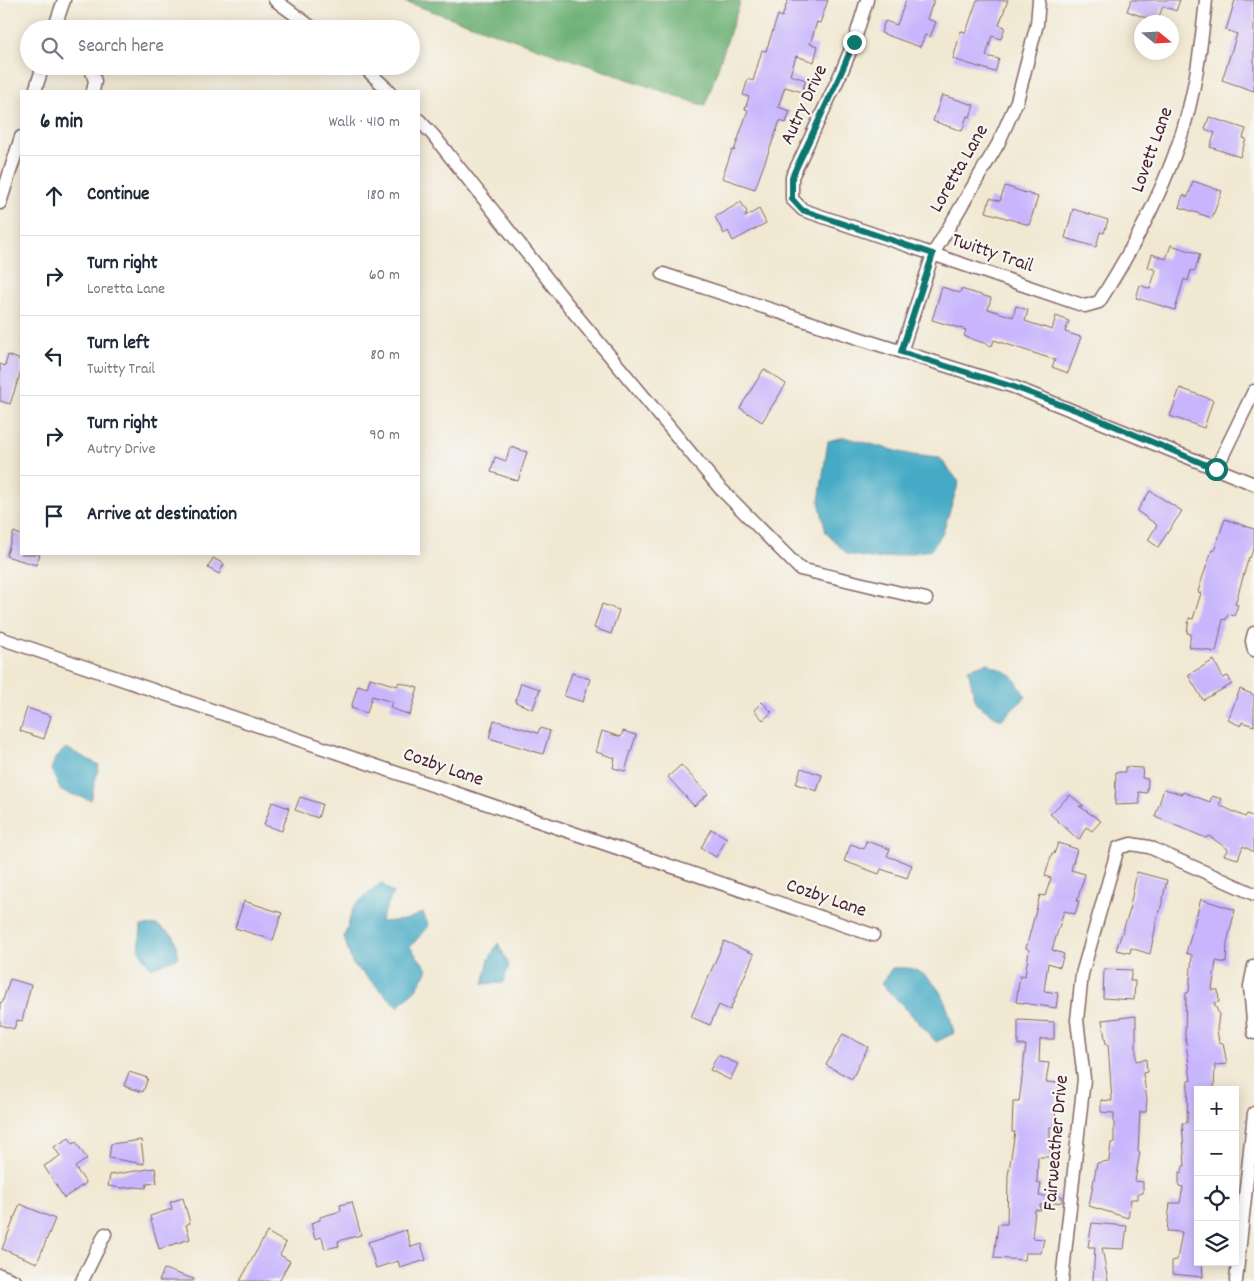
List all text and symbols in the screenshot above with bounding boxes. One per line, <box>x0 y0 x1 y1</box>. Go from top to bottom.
north arrow <box>1134 15 1179 60</box>
search box <box>20 20 420 75</box>
route end <box>843 31 866 54</box>
icon: search <box>38 34 66 62</box>
text: Search here <box>78 34 164 61</box>
street label: Autry Drive <box>774 60 836 150</box>
street label: Lovett Lane <box>1125 103 1181 197</box>
text: 6 min <box>40 108 83 138</box>
text: Walk · 410 m <box>328 111 400 134</box>
street label: Loretta Lane <box>923 120 997 218</box>
icon: ahead <box>40 182 68 210</box>
text: Continue <box>87 182 149 209</box>
text: 180 m <box>367 184 400 207</box>
street label: Twitty Trail <box>947 227 1037 281</box>
text: Turn right <box>87 251 158 278</box>
icon: right <box>40 262 68 290</box>
text: 60 m <box>369 264 400 287</box>
text: Loretta Lane <box>87 278 165 301</box>
text: Turn left <box>87 331 150 358</box>
icon: left <box>40 342 68 370</box>
text: 80 m <box>370 344 400 367</box>
text: Twitty Trail <box>87 358 155 381</box>
text: Turn right <box>87 411 158 438</box>
icon: right <box>40 422 68 450</box>
text: 90 m <box>369 424 400 447</box>
text: Autry Drive <box>87 438 155 461</box>
route start <box>1205 458 1228 481</box>
icon: arrive <box>40 502 68 530</box>
text: Arrive at destination <box>87 502 237 529</box>
street label: Cozby Lane <box>399 741 487 795</box>
street label: Cozby Lane <box>782 872 870 926</box>
street label: Fairweather Drive <box>1037 1074 1077 1212</box>
map controls <box>1194 1086 1239 1266</box>
button: + <box>1194 1086 1239 1131</box>
button: − <box>1194 1131 1239 1176</box>
button: locate <box>1194 1176 1239 1221</box>
button: layers <box>1194 1221 1239 1266</box>

